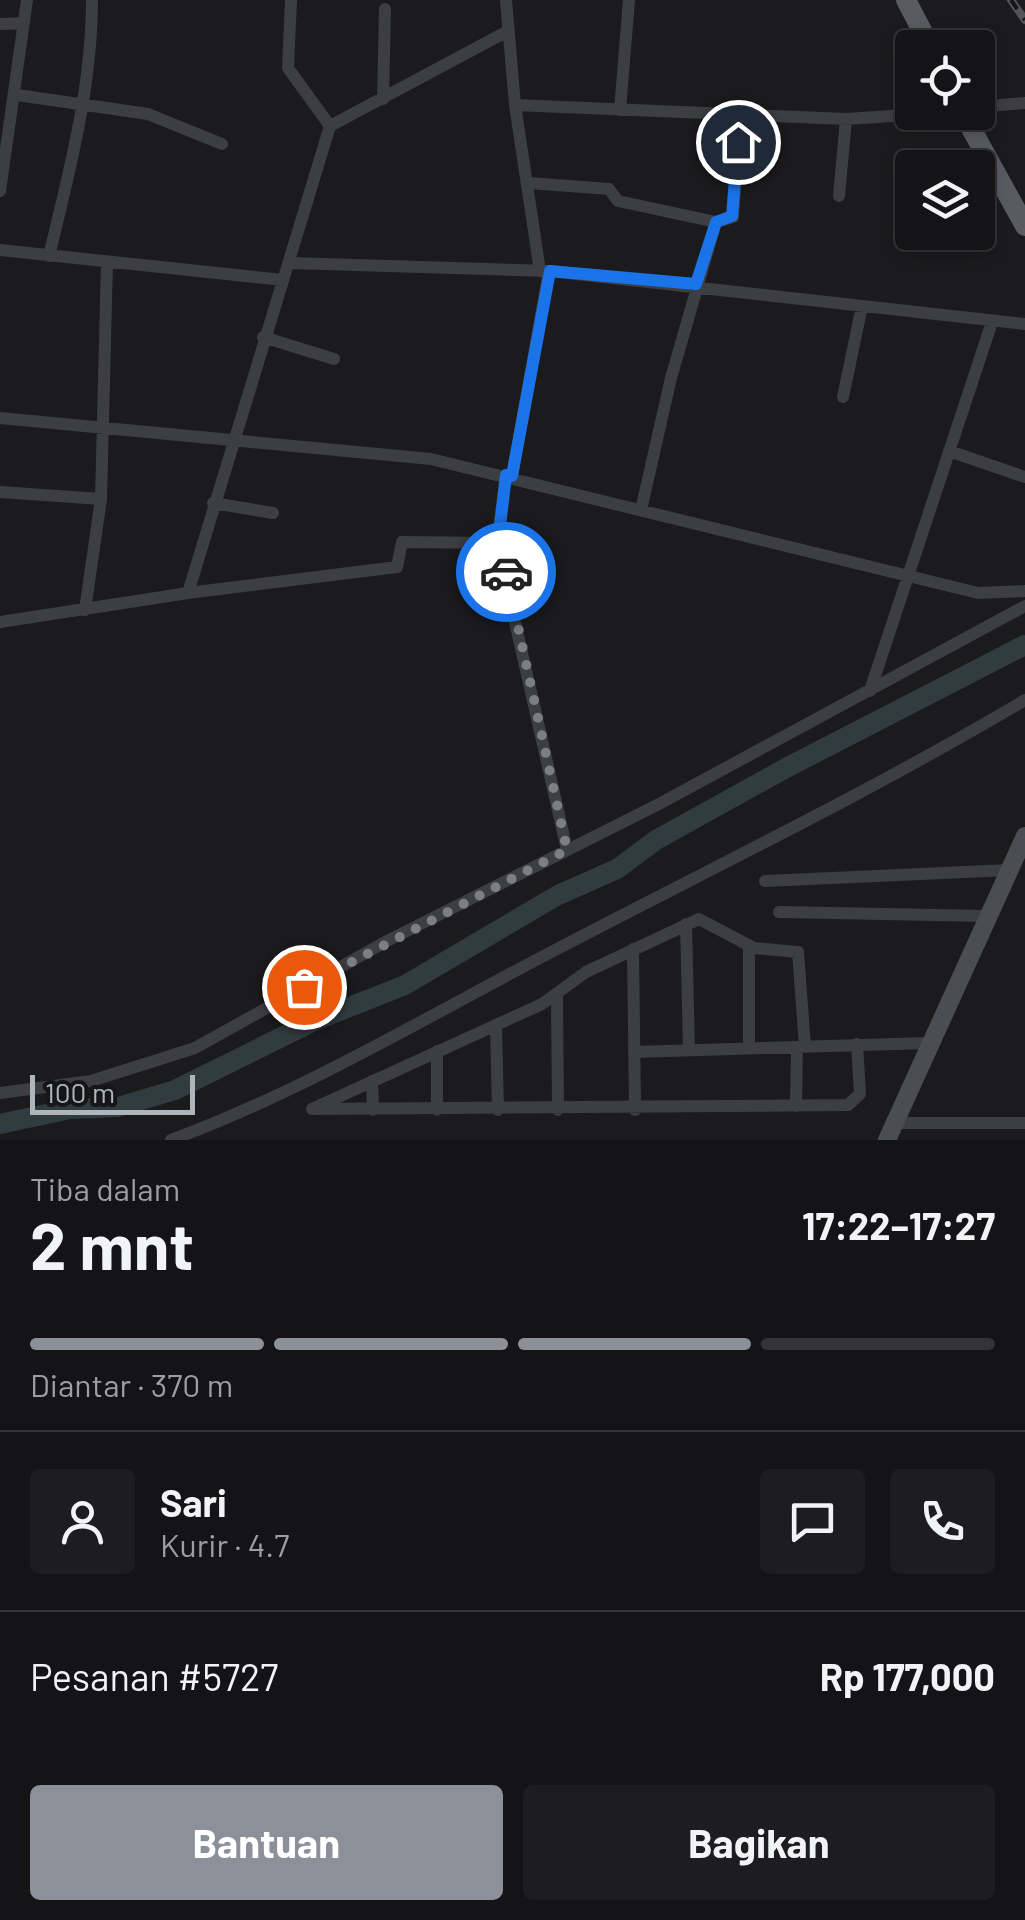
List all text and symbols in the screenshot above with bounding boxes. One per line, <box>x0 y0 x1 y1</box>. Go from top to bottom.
map controls <box>895 30 995 250</box>
button: locate <box>895 30 995 130</box>
pin <box>696 100 781 185</box>
icon: home <box>711 115 766 170</box>
button: layers <box>895 150 995 250</box>
courier <box>456 522 556 622</box>
icon: car <box>479 545 534 600</box>
pin <box>262 945 347 1030</box>
icon: bag <box>277 960 332 1015</box>
scale bar <box>30 1070 195 1114</box>
text: 100 m <box>45 1075 115 1109</box>
text: Tiba dalam <box>30 1169 180 1207</box>
text: 17:22–17:27 <box>802 1202 995 1248</box>
text: 2 mnt <box>30 1205 194 1283</box>
text: Diantar · 370 m <box>30 1365 233 1403</box>
button: person <box>30 1469 135 1574</box>
button: chat <box>760 1469 865 1574</box>
button: phone <box>890 1469 995 1574</box>
text: Sari <box>160 1479 227 1525</box>
text: Kurir · 4.7 <box>160 1525 289 1563</box>
text: Pesanan #5727 <box>30 1653 278 1699</box>
text: Rp 177,000 <box>820 1653 995 1699</box>
button: Bantuan <box>30 1785 503 1900</box>
button: Bagikan <box>523 1785 995 1900</box>

